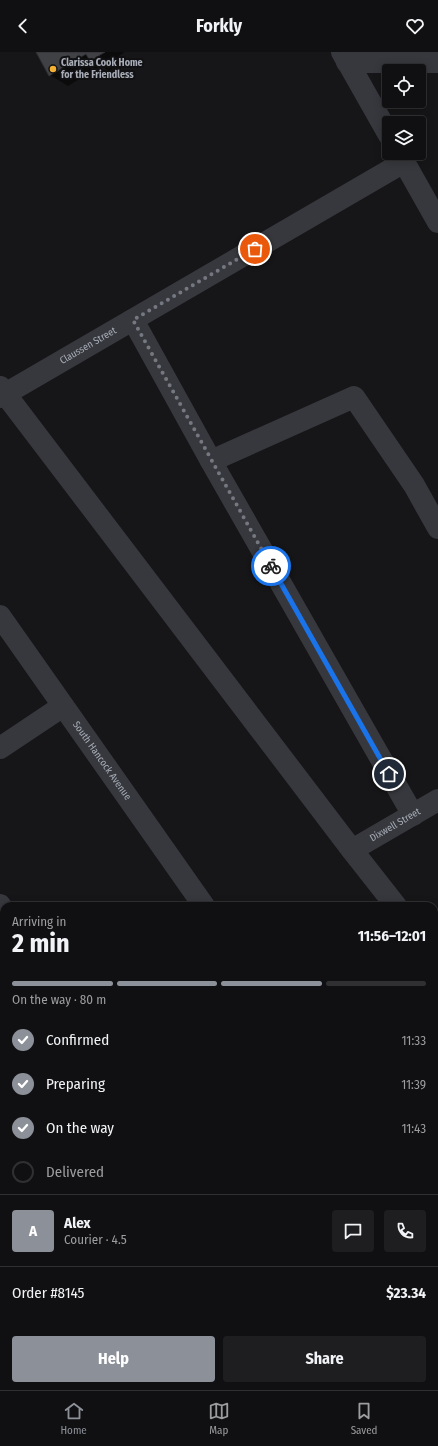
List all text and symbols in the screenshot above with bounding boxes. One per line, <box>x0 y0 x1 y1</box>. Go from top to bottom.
icon: back <box>12 15 34 37</box>
text: Forkly <box>196 15 242 37</box>
icon: heart <box>404 15 426 37</box>
place label: Clarissa Cook Home for the Friendless <box>61 57 143 81</box>
marker: Clarissa Cook Home for the Friendless <box>48 64 58 74</box>
map controls <box>382 64 426 160</box>
button: locate <box>382 64 426 108</box>
button: layers <box>382 116 426 160</box>
pin <box>238 232 272 266</box>
icon: bag <box>244 238 266 260</box>
street label: Claussen Street <box>58 324 119 367</box>
courier <box>251 546 291 586</box>
icon: bike <box>260 555 282 577</box>
street label: South Hancock Avenue <box>70 719 134 802</box>
pin <box>372 757 406 791</box>
icon: home <box>378 763 400 785</box>
street label: Dixwell Street <box>368 805 423 844</box>
text: Arriving in <box>12 914 66 929</box>
text: 11:56–12:01 <box>358 927 426 945</box>
text: 2 min <box>12 928 70 959</box>
text: On the way · 80 m <box>12 992 106 1007</box>
icon: check <box>12 1029 34 1051</box>
text: Confirmed <box>46 1031 109 1049</box>
text: 11:33 <box>401 1033 426 1048</box>
icon: check <box>12 1073 34 1095</box>
text: Preparing <box>46 1075 105 1093</box>
text: 11:39 <box>401 1077 426 1092</box>
icon: check <box>12 1117 34 1139</box>
text: On the way <box>46 1119 114 1137</box>
text: 11:43 <box>401 1121 426 1136</box>
text: Delivered <box>46 1163 104 1181</box>
button: chat <box>332 1210 374 1252</box>
button: phone <box>384 1210 426 1252</box>
text: Alex <box>64 1214 91 1232</box>
text: A <box>29 1222 37 1240</box>
text: Courier · 4.5 <box>64 1232 127 1247</box>
text: Order #8145 <box>12 1284 85 1302</box>
text: $23.34 <box>386 1284 426 1302</box>
button: Help <box>12 1336 215 1382</box>
button: Share <box>223 1336 426 1382</box>
tab: Home <box>60 1400 87 1437</box>
tab: Map <box>208 1400 230 1437</box>
tab: Saved <box>351 1400 378 1437</box>

